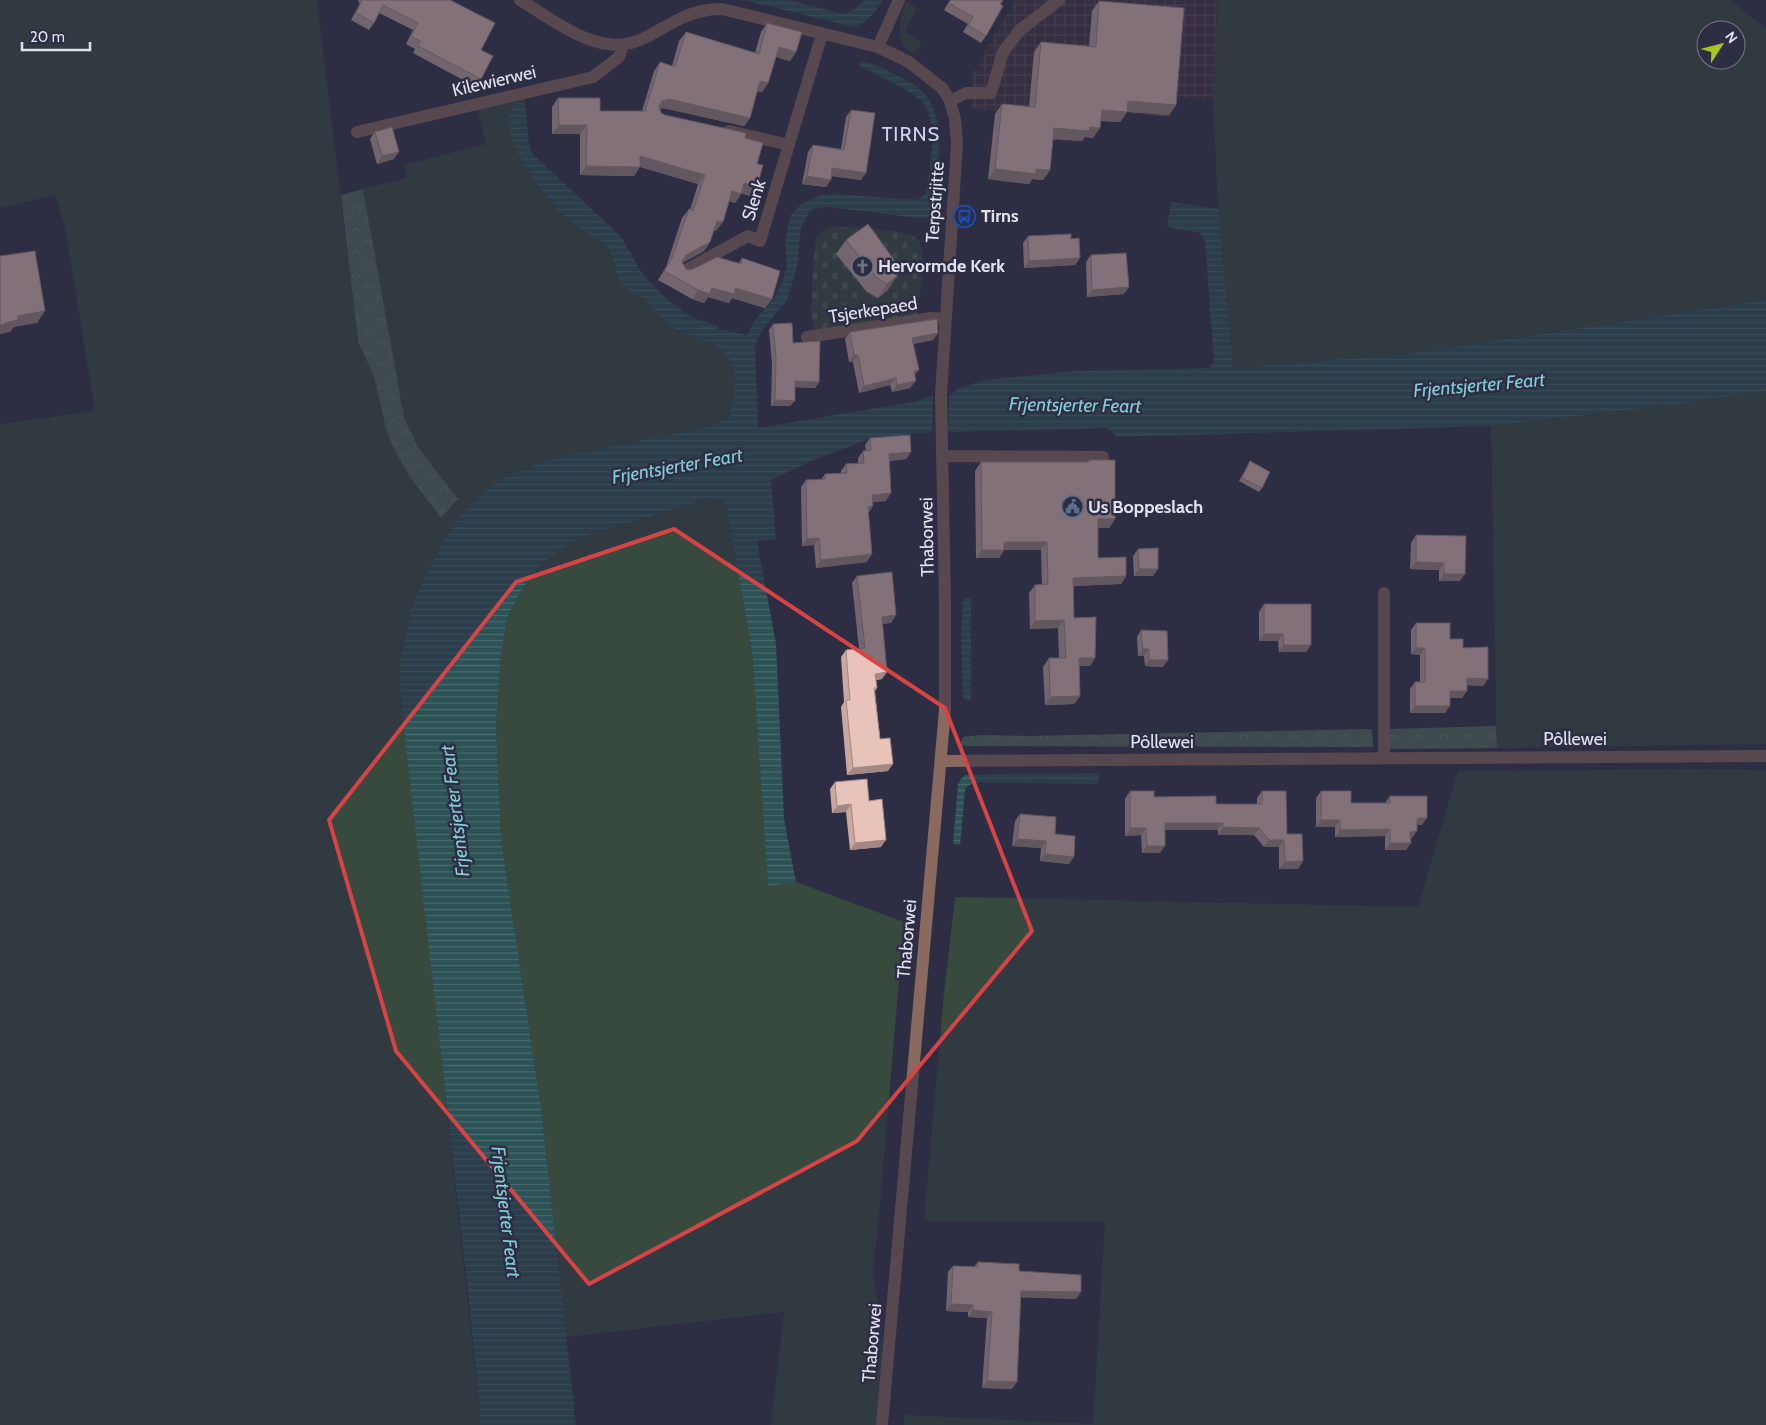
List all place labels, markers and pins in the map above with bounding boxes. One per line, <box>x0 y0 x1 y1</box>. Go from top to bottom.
bus stop icon: Tirns <box>953 204 977 228</box>
place label: Tirns <box>981 205 1019 227</box>
church icon: Hervormde Kerk <box>850 254 874 278</box>
place label: Hervormde Kerk <box>878 255 1005 277</box>
public building icon: Us Boppeslach <box>1060 495 1084 519</box>
place label: Us Boppeslach <box>1088 496 1203 518</box>

